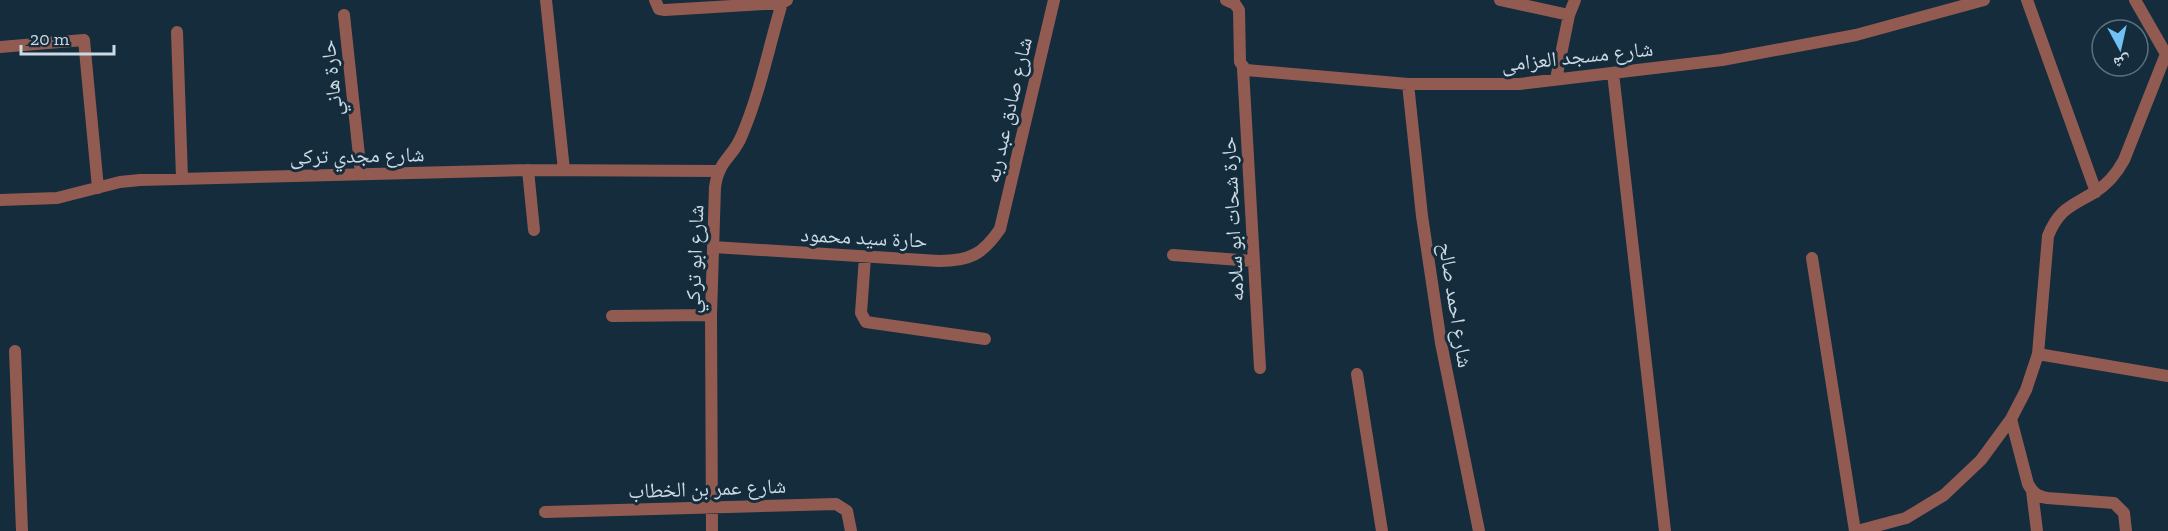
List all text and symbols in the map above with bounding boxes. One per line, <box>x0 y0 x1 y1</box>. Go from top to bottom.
scale bar <box>21 18 114 56</box>
north arrow <box>2090 18 2150 78</box>
text: 20 m <box>30 28 70 50</box>
street label: شارع صادق عبد ربه <box>979 35 1038 185</box>
street label: شارع مسجد العزامى <box>1500 36 1654 77</box>
street label: حارة هاني <box>315 38 352 117</box>
text: ش <box>2112 52 2132 73</box>
street label: حارة شحات ابو سلامه <box>1215 136 1249 302</box>
street label: شارع مجدي تركى <box>289 141 425 173</box>
street label: شارع ابو تركي <box>680 204 713 314</box>
street label: حارة سيد محمود <box>800 221 928 253</box>
street label: شارع احمد صالح <box>1433 240 1478 370</box>
street label: شارع عمر بن الخطاب <box>628 473 787 504</box>

